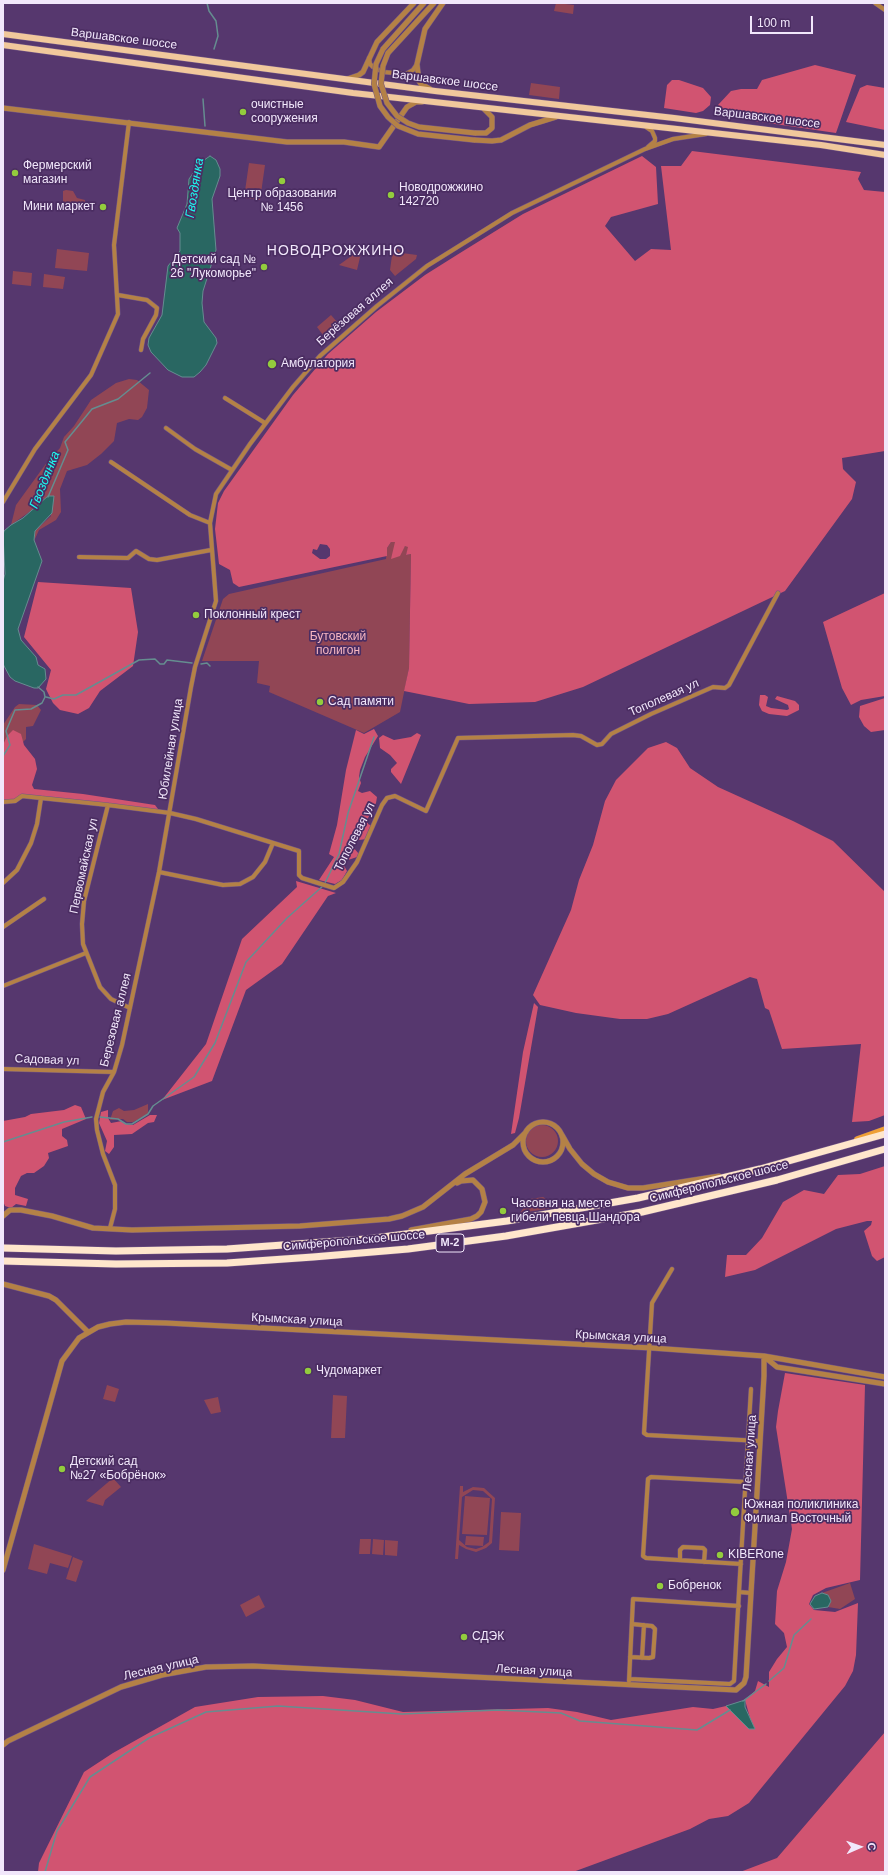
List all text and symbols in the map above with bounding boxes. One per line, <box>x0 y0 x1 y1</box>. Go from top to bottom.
scale bar <box>752 8 815 34</box>
text: 100 m <box>757 16 790 30</box>
street label: Варшавское шоссе <box>70 25 178 53</box>
street label: Варшавское шоссе <box>391 67 499 95</box>
place label: очистные сооружения <box>251 98 318 126</box>
street label: Варшавское шоссе <box>713 104 821 132</box>
marker: очистные сооружения <box>238 107 248 117</box>
water label: Гвоздянка <box>183 157 207 219</box>
place label: Фермерский магазин <box>23 159 92 187</box>
marker: Фермерский магазин <box>10 168 20 178</box>
marker: Центр образования № 1456 <box>277 176 287 186</box>
place label: Новодрожжино 142720 <box>399 181 483 209</box>
place label: Центр образования № 1456 <box>227 187 337 215</box>
marker: Новодрожжино 142720 <box>386 190 396 200</box>
place label: Мини маркет <box>23 200 95 214</box>
marker: Мини маркет <box>98 202 108 212</box>
district label: НОВОДРОЖЖИНО <box>267 243 405 259</box>
place label: Детский сад № 26 "Лукоморье" <box>170 253 256 281</box>
marker: Детский сад № 26 "Лукоморье" <box>259 262 269 272</box>
street label: Берёзовая аллея <box>314 275 396 349</box>
place label: Амбулатория <box>281 357 355 371</box>
marker: Амбулатория <box>266 358 278 370</box>
water label: Гвоздянка <box>26 449 64 511</box>
place label: Поклонный крест <box>204 608 301 622</box>
marker: Поклонный крест <box>191 610 201 620</box>
park label: Бутовский полигон <box>310 630 366 658</box>
street label: Тополевая ул <box>627 676 701 720</box>
place label: Сад памяти <box>328 695 394 709</box>
street label: Юбилейная улица <box>156 697 186 801</box>
marker: Сад памяти <box>315 697 325 707</box>
street label: Тополевая ул <box>332 800 378 874</box>
street label: Первомайская ул <box>67 817 101 915</box>
street label: Березовая аллея <box>97 972 135 1068</box>
street label: Садовая ул <box>14 1052 80 1068</box>
street label: Симферопольское шоссе <box>648 1158 790 1206</box>
place label: Часовня на месте гибели певца Шандора <box>511 1197 640 1225</box>
marker: Часовня на месте гибели певца Шандора <box>498 1206 508 1216</box>
street label: Симферопольское шоссе <box>282 1228 426 1254</box>
road number: М-2 <box>436 1234 464 1252</box>
street label: Крымская улица <box>251 1310 343 1330</box>
street label: Крымская улица <box>575 1327 667 1347</box>
place label: Чудомаркет <box>316 1364 382 1378</box>
marker: Чудомаркет <box>303 1366 313 1376</box>
street label: Лесная улица <box>740 1414 760 1492</box>
place label: Детский сад №27 «Бобрёнок» <box>70 1455 166 1483</box>
marker: Детский сад №27 «Бобрёнок» <box>57 1464 67 1474</box>
place label: Южная поликлиника Филиал Восточный <box>744 1498 859 1526</box>
marker: Южная поликлиника Филиал Восточный <box>729 1506 741 1518</box>
place label: KIBERone <box>728 1548 784 1562</box>
marker: KIBERone <box>715 1550 725 1560</box>
place label: Бобренок <box>668 1579 721 1593</box>
marker: Бобренок <box>655 1581 665 1591</box>
place label: СДЭК <box>472 1630 504 1644</box>
marker: СДЭК <box>459 1632 469 1642</box>
street label: Лесная улица <box>122 1652 200 1684</box>
street label: Лесная улица <box>495 1662 573 1680</box>
north arrow <box>840 1827 880 1867</box>
text: С <box>866 1842 878 1851</box>

